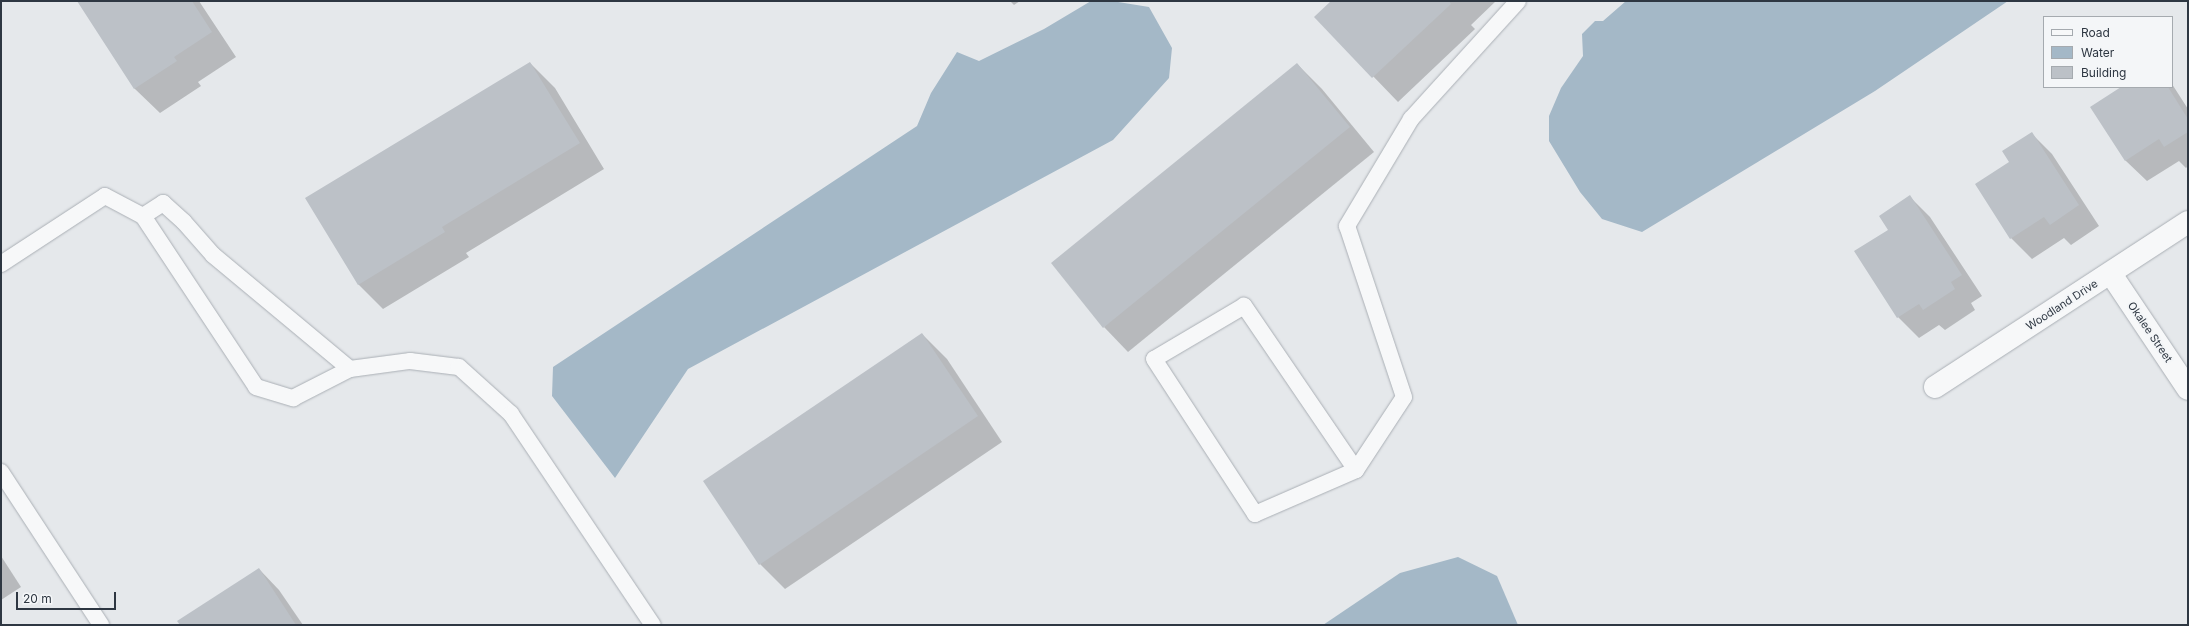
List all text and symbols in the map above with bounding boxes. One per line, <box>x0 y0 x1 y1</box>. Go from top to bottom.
legend <box>2043 16 2173 88</box>
text: Road <box>2081 25 2110 40</box>
text: Water <box>2081 45 2114 60</box>
text: Building <box>2081 65 2126 80</box>
street label: Woodland Drive <box>2024 277 2100 333</box>
street label: Okalee Street <box>2125 299 2175 365</box>
scale bar <box>18 584 118 610</box>
text: 20 m <box>23 591 52 606</box>

